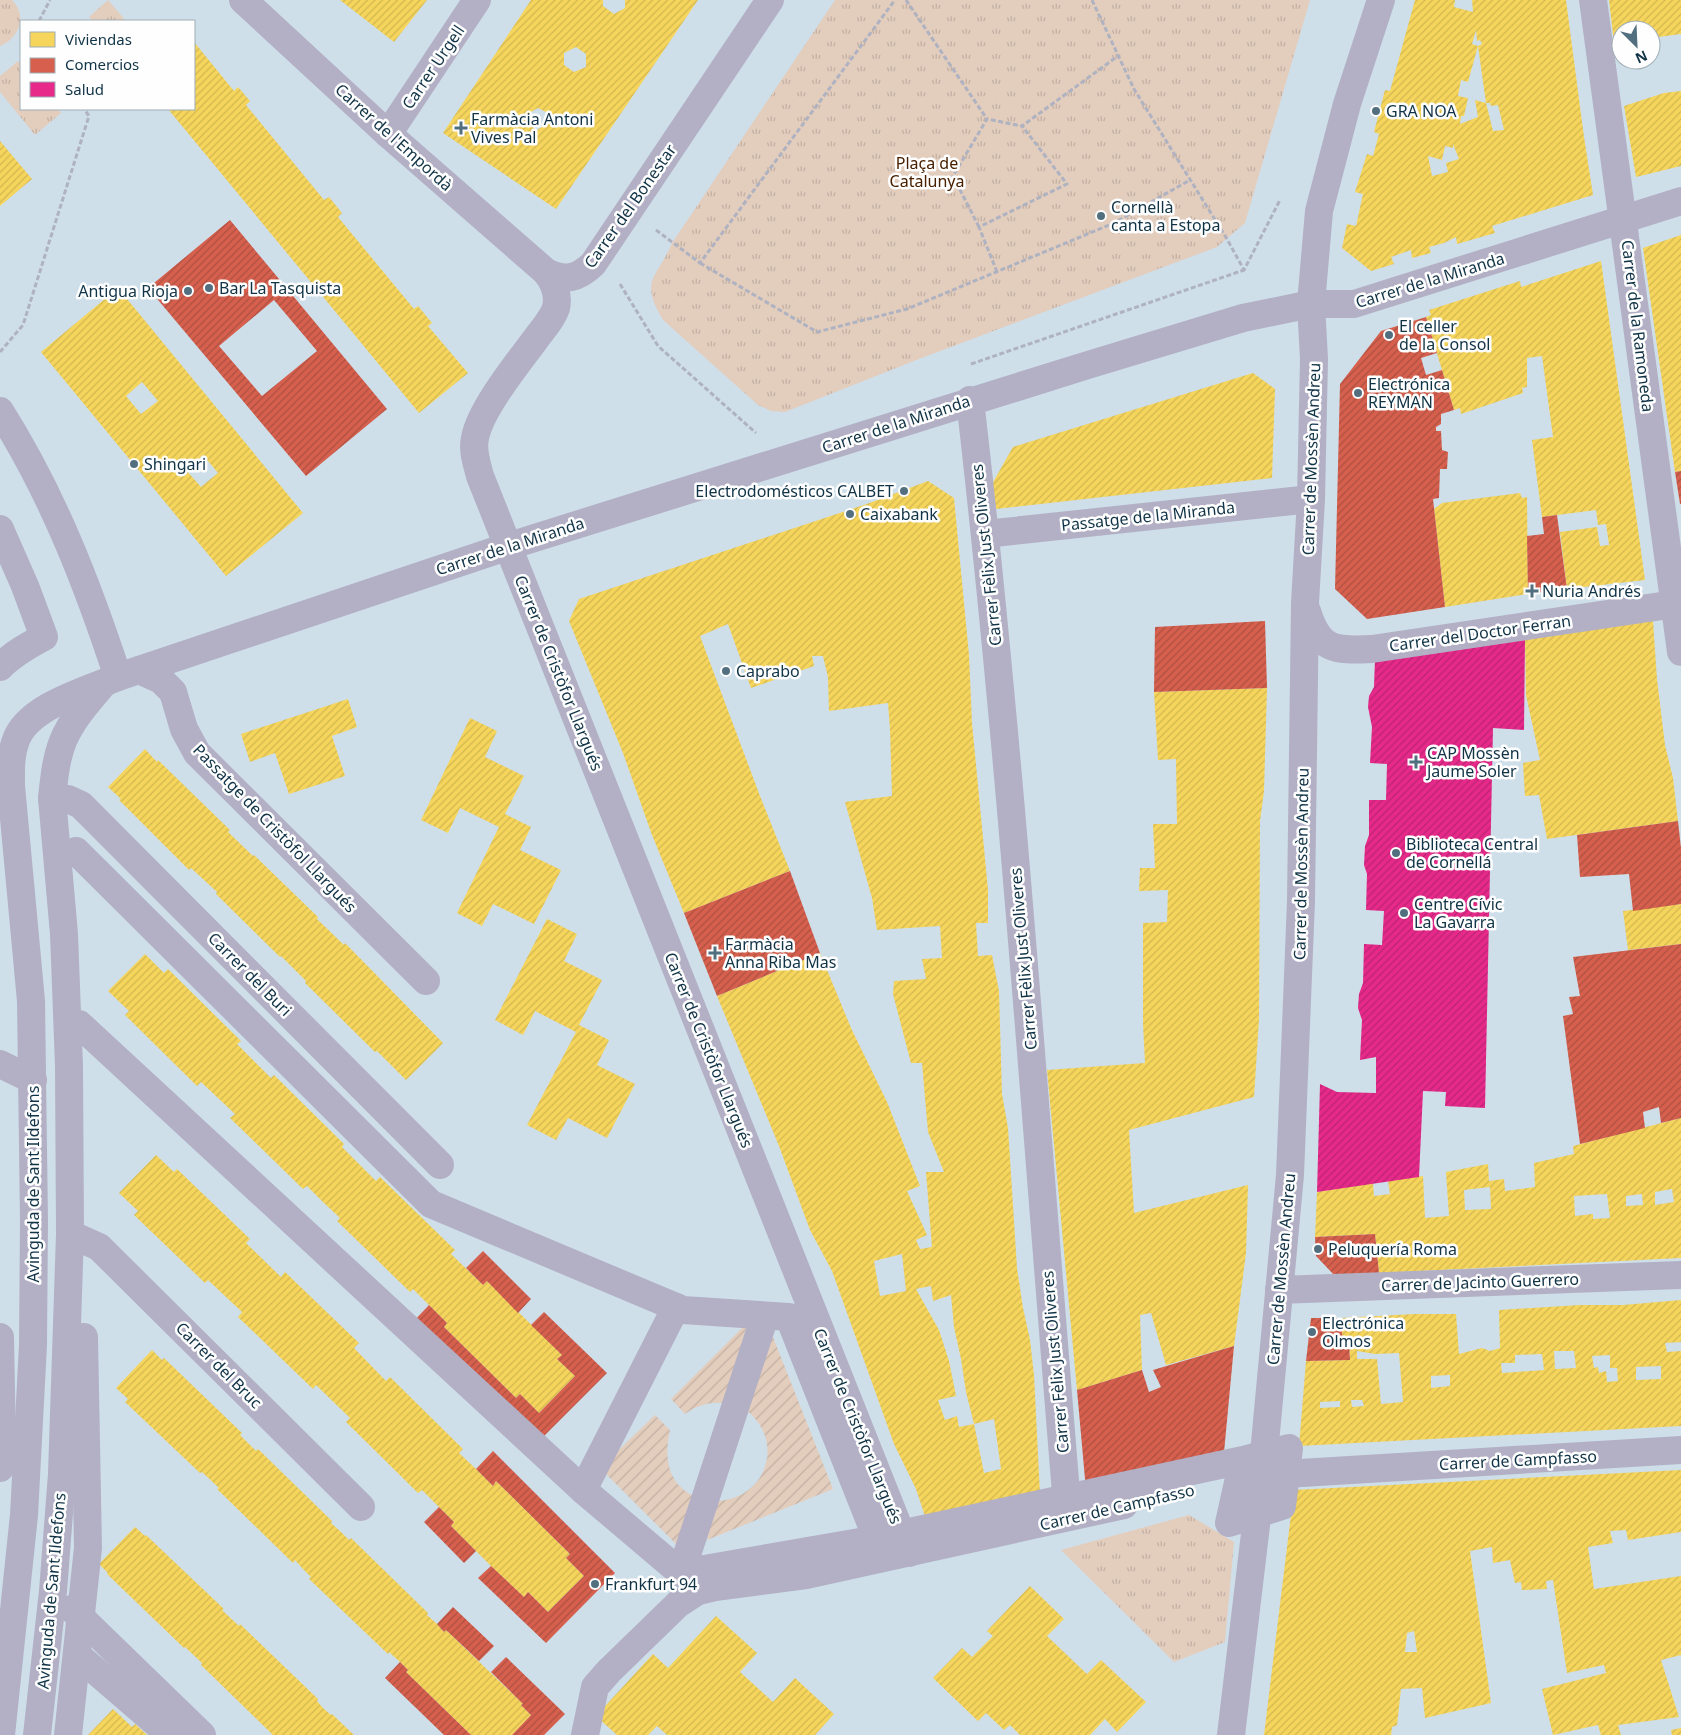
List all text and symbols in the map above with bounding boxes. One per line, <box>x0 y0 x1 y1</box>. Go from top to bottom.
legend <box>20 20 195 110</box>
north arrow <box>1611 20 1661 70</box>
street label: Carrer Urgell <box>397 21 469 113</box>
text: Viviendas <box>65 29 132 49</box>
text: N <box>1632 46 1651 68</box>
text: Comercios <box>65 54 139 74</box>
street label: Carrer de l'Empordà <box>331 78 457 196</box>
text: Salud <box>65 79 104 99</box>
place label: GRA NOA <box>1386 100 1457 122</box>
marker: GRA NOA <box>1370 105 1382 117</box>
place label: Farmàcia Antoni Vives Pal <box>471 108 593 148</box>
marker: Farmàcia Antoni Vives Pal <box>455 122 467 134</box>
street label: Carrer del Bonestar <box>579 139 681 272</box>
park label: Plaça de Catalunya <box>890 152 964 192</box>
place label: Cornellà canta a Estopa <box>1111 196 1220 236</box>
marker: Cornellà canta a Estopa <box>1095 210 1107 222</box>
street label: Carrer de la Ramoneda <box>1617 239 1659 413</box>
street label: Carrer de la Miranda <box>1353 247 1507 313</box>
place label: Bar La Tasquista <box>219 277 341 299</box>
place label: Antigua Rioja <box>78 280 178 302</box>
marker: Bar La Tasquista <box>203 282 215 294</box>
marker: Antigua Rioja <box>182 285 194 297</box>
place label: El celler de la Consol <box>1399 315 1490 355</box>
marker: El celler de la Consol <box>1383 329 1395 341</box>
street label: Carrer de Mossèn Andreu <box>1297 362 1325 556</box>
place label: Electrónica REYMAN <box>1368 373 1450 413</box>
marker: Electrónica REYMAN <box>1352 387 1364 399</box>
street label: Carrer de la Miranda <box>819 390 973 458</box>
place label: Shingari <box>144 453 206 475</box>
marker: Shingari <box>128 458 140 470</box>
street label: Carrer Fèlix Just Oliveres <box>966 463 1006 647</box>
place label: Electrodomésticos CALBET <box>695 480 894 502</box>
marker: Electrodomésticos CALBET <box>898 485 910 497</box>
street label: Passatge de la Miranda <box>1060 496 1236 536</box>
place label: Caixabank <box>860 503 938 525</box>
marker: Caixabank <box>844 508 856 520</box>
street label: Carrer de la Miranda <box>433 512 587 580</box>
street label: Carrer de Cristòfor Llargués <box>510 572 608 774</box>
place label: Nuria Andrés <box>1542 580 1641 602</box>
marker: Nuria Andrés <box>1526 585 1538 597</box>
street label: Carrer del Doctor Ferran <box>1388 609 1572 657</box>
place label: Caprabo <box>736 660 800 682</box>
marker: Caprabo <box>720 665 732 677</box>
street label: Passatge de Cristòfol Llargués <box>188 739 362 917</box>
place label: CAP Mossèn Jaume Soler <box>1425 742 1520 782</box>
marker: CAP Mossèn Jaume Soler <box>1409 755 1423 769</box>
street label: Carrer de Mossèn Andreu <box>1288 768 1314 960</box>
place label: Biblioteca Central de Cornellá <box>1406 833 1538 873</box>
marker: Biblioteca Central de Cornellá <box>1390 847 1402 859</box>
street label: Carrer Fèlix Just Oliveres <box>1004 867 1042 1051</box>
place label: Centre Cívic La Gavarra <box>1414 893 1503 933</box>
marker: Centre Cívic La Gavarra <box>1398 907 1410 919</box>
street label: Carrer del Buri <box>203 927 297 1021</box>
place label: Farmàcia Anna Riba Mas <box>725 933 836 973</box>
marker: Farmàcia Anna Riba Mas <box>709 947 721 959</box>
street label: Carrer de Cristòfor Llargués <box>660 949 758 1151</box>
street label: Avinguda de Sant Ildefons <box>22 1086 44 1282</box>
street label: Carrer de Mossèn Andreu <box>1262 1172 1300 1366</box>
place label: Peluquería Roma <box>1328 1238 1457 1260</box>
marker: Peluquería Roma <box>1312 1243 1324 1255</box>
street label: Carrer de Jacinto Guerrero <box>1381 1268 1579 1296</box>
street label: Carrer Fèlix Just Oliveres <box>1036 1270 1074 1454</box>
place label: Electrónica Olmos <box>1322 1312 1404 1352</box>
street label: Carrer del Bruc <box>171 1317 267 1413</box>
street label: Carrer de Cristòfor Llargués <box>809 1325 907 1527</box>
marker: Electrónica Olmos <box>1306 1326 1318 1338</box>
street label: Carrer de Campfasso <box>1438 1445 1598 1475</box>
street label: Carrer de Campfasso <box>1037 1478 1197 1536</box>
street label: Avinguda de Sant Ildefons <box>31 1492 71 1690</box>
place label: Frankfurt 94 <box>605 1573 697 1595</box>
marker: Frankfurt 94 <box>589 1578 601 1590</box>

